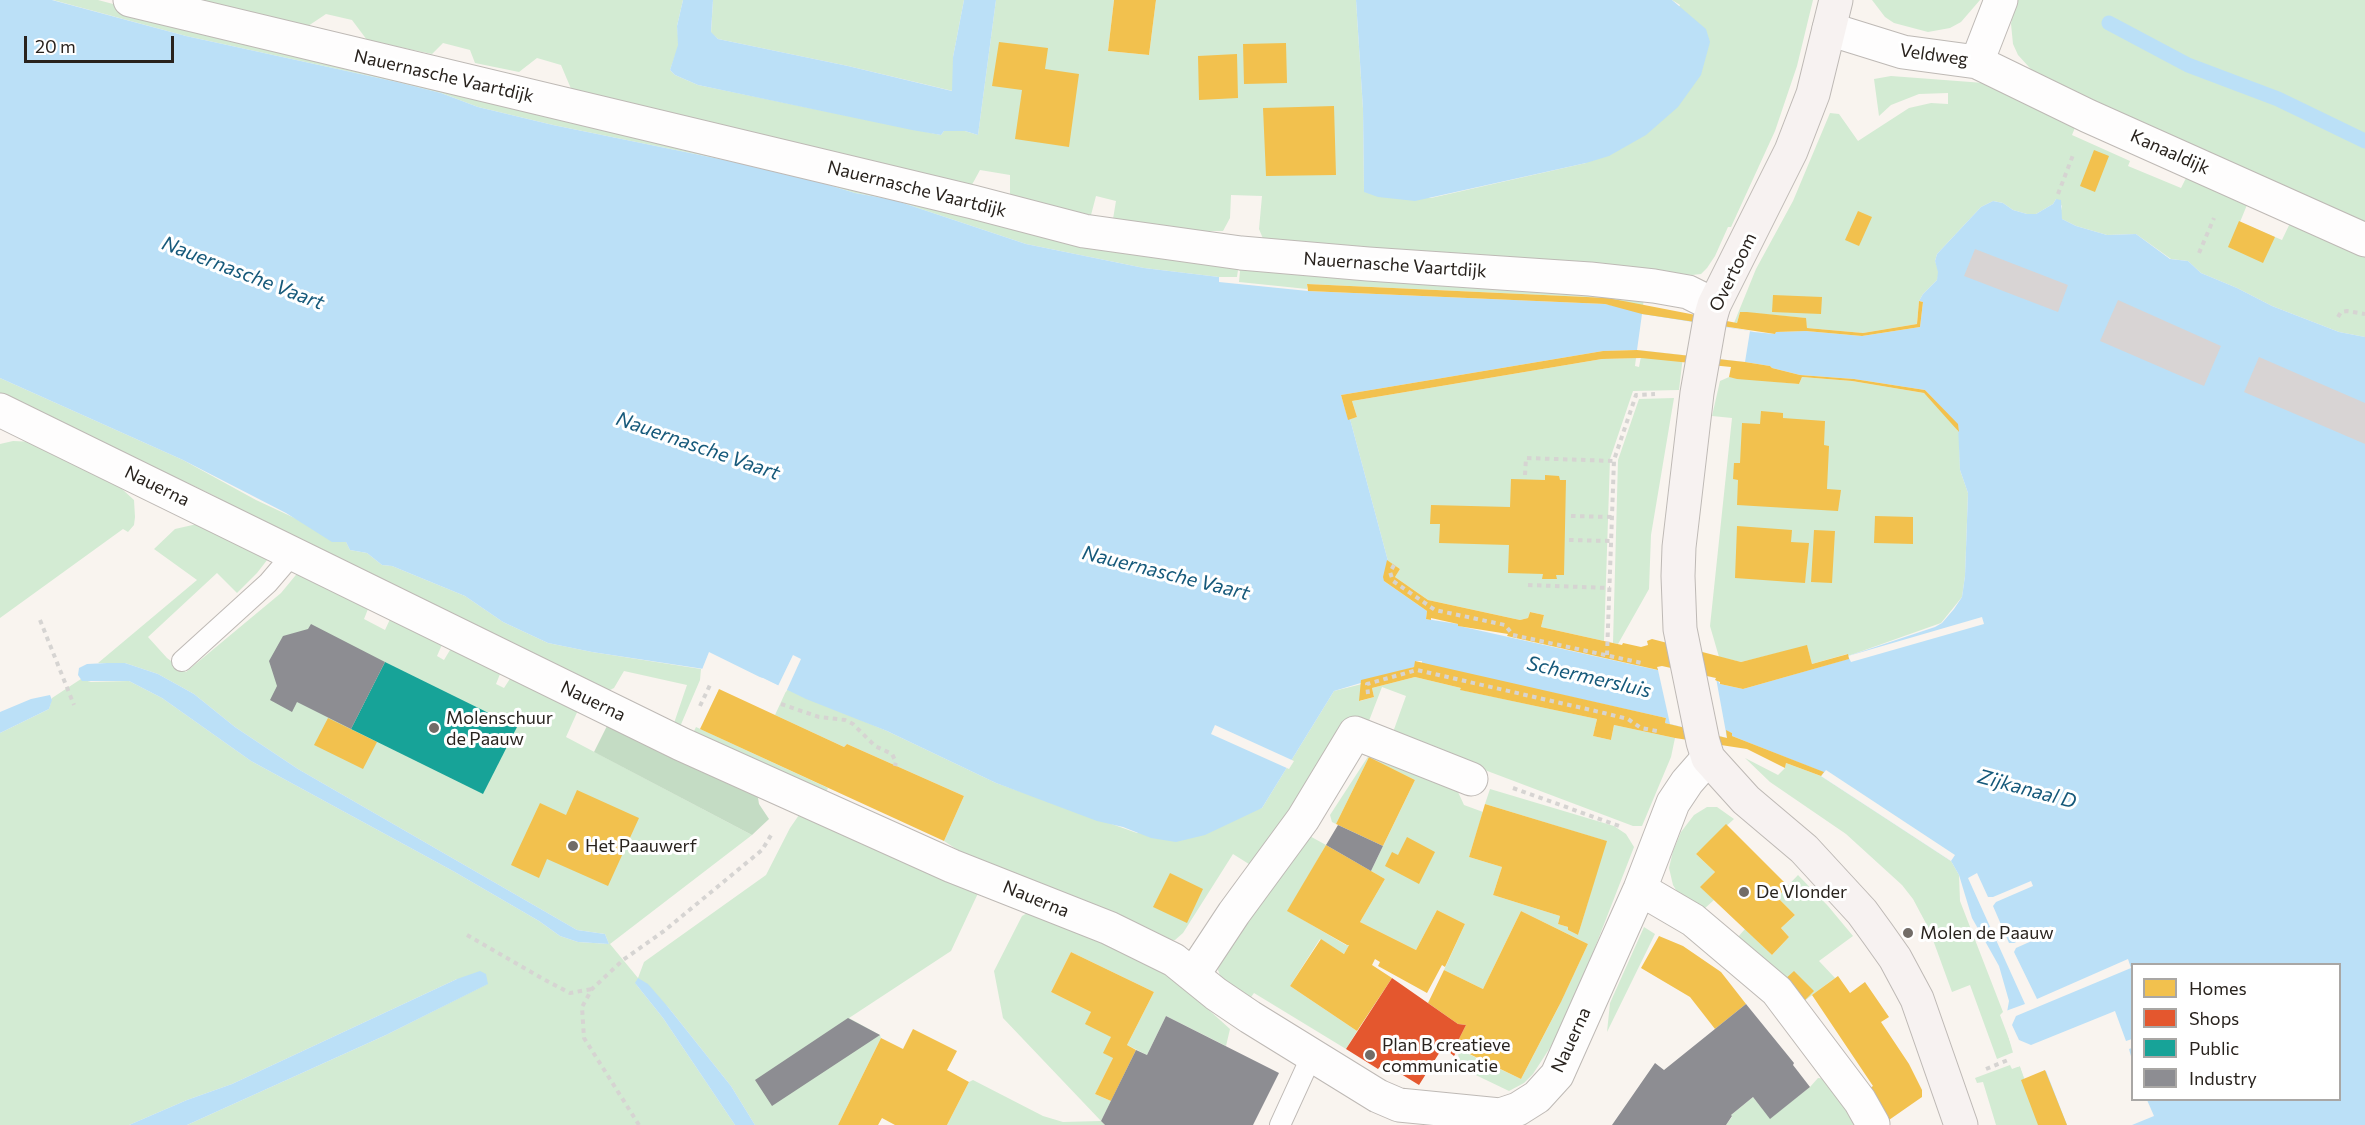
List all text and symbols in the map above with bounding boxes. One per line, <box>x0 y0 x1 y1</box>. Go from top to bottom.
scale bar <box>27 24 177 62</box>
text: 20 m <box>35 35 76 57</box>
street label: Veldweg <box>1898 40 1970 70</box>
street label: Nauernasche Vaartdijk <box>352 45 536 107</box>
street label: Kanaaldijk <box>2127 125 2213 179</box>
street label: Nauernasche Vaartdijk <box>825 156 1009 222</box>
street label: Overtoom <box>1705 229 1761 315</box>
water label: Nauernasche Vaart <box>159 231 327 315</box>
street label: Nauernasche Vaartdijk <box>1303 248 1487 282</box>
water label: Nauernasche Vaart <box>613 407 783 485</box>
street label: Nauerna <box>121 461 193 511</box>
water label: Nauernasche Vaart <box>1080 541 1252 605</box>
water label: Schermersluis <box>1524 651 1654 703</box>
street label: Nauerna <box>557 676 629 726</box>
place label: Molenschuur de Paauw <box>446 707 553 750</box>
marker: Molenschuur de Paauw <box>427 721 441 735</box>
water label: Zijkanaal D <box>1975 764 2079 814</box>
place label: Het Paauwerf <box>585 835 697 857</box>
marker: Het Paauwerf <box>566 839 580 853</box>
street label: Nauerna <box>1000 876 1072 922</box>
place label: De Vlonder <box>1756 881 1847 903</box>
marker: De Vlonder <box>1737 885 1751 899</box>
place label: Molen de Paauw <box>1920 922 2054 944</box>
marker: Molen de Paauw <box>1901 926 1915 940</box>
legend <box>2131 963 2341 1101</box>
text: Homes <box>2189 977 2247 999</box>
street label: Nauerna <box>1547 1004 1595 1076</box>
text: Shops <box>2189 1007 2239 1029</box>
place label: Plan B creatieve communicatie <box>1382 1034 1510 1076</box>
text: Public <box>2189 1037 2239 1059</box>
marker: Plan B creatieve communicatie <box>1363 1048 1377 1062</box>
text: Industry <box>2189 1067 2257 1089</box>

